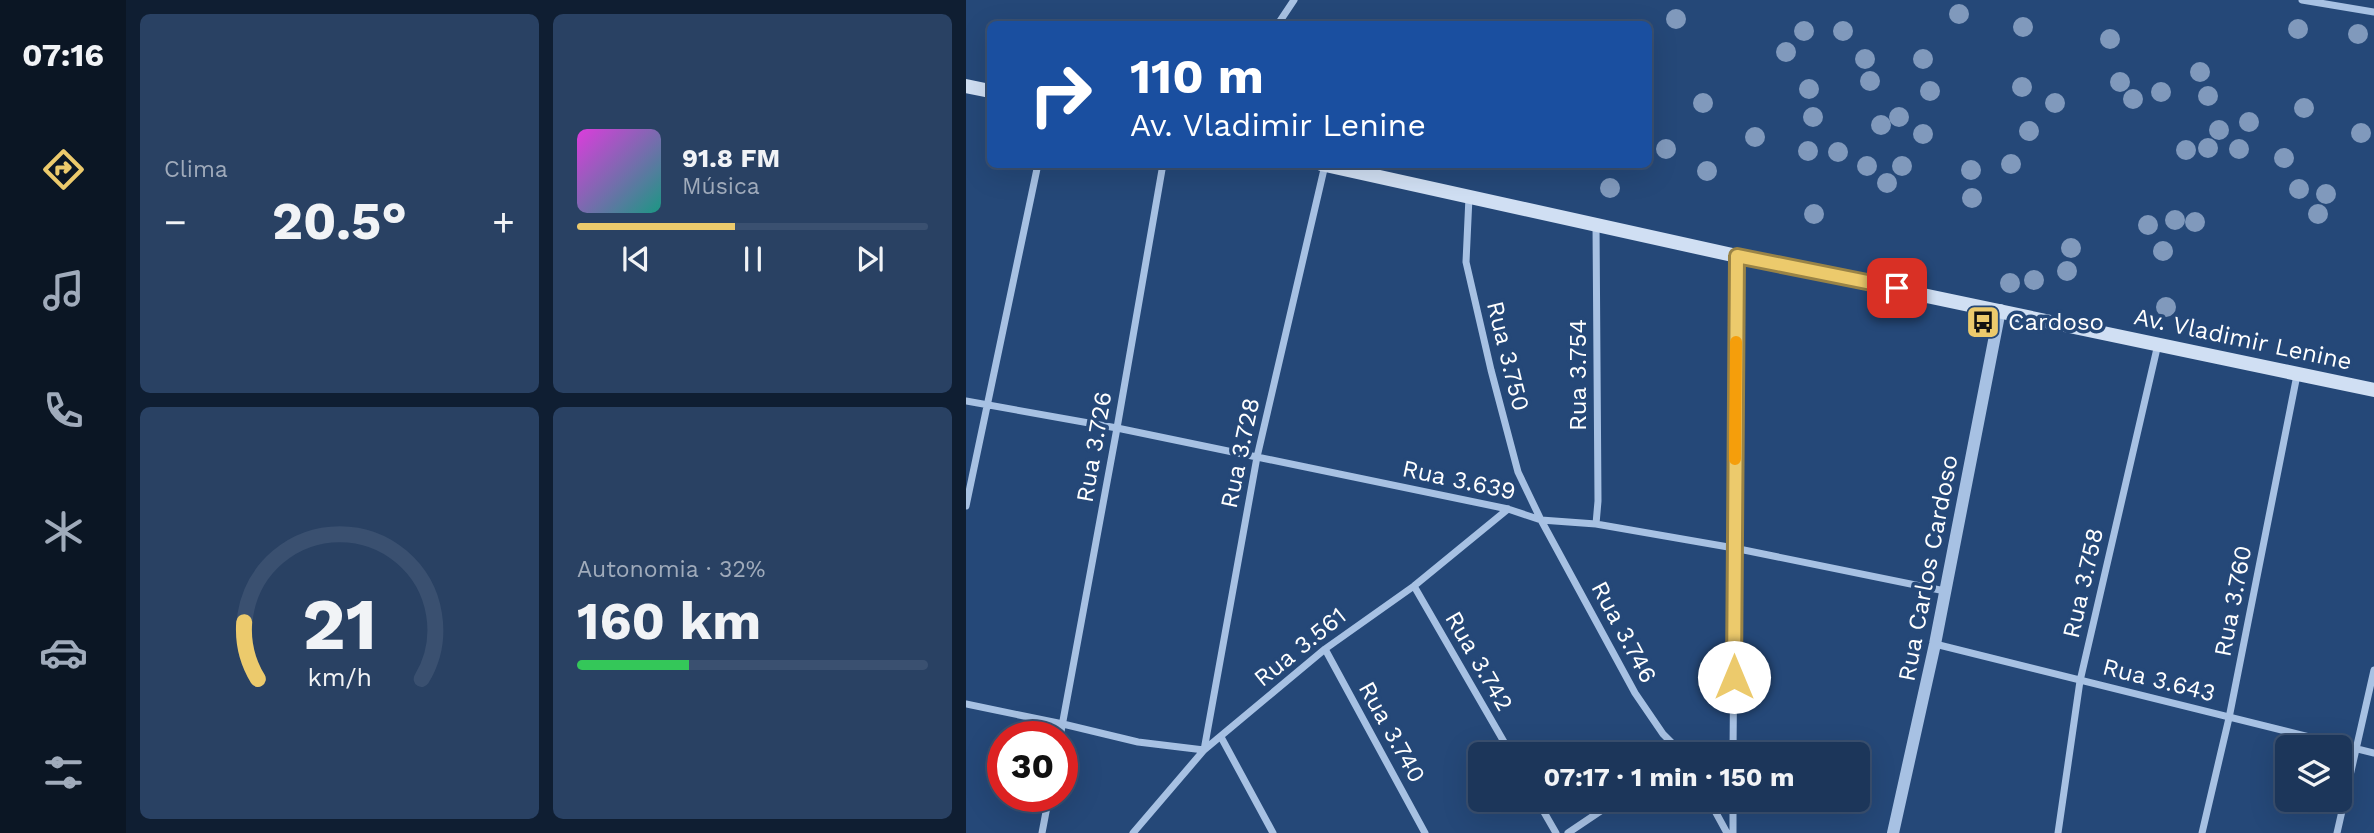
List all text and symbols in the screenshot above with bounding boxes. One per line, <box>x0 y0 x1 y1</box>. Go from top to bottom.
text: 07:16 <box>22 36 104 74</box>
text: 110 m <box>1130 47 1264 105</box>
icon: right <box>1015 49 1106 140</box>
text: Av. Vladimir Lenine <box>1130 106 1426 144</box>
text: 91.8 FM <box>682 143 780 173</box>
icon: directions <box>39 145 88 194</box>
text: Clima <box>164 156 228 183</box>
text: Música <box>682 173 760 200</box>
text: 20.5° <box>272 191 407 252</box>
text: − <box>164 200 187 244</box>
text: + <box>492 200 515 244</box>
icon: previous <box>617 240 655 278</box>
icon: pause <box>734 240 772 278</box>
icon: next <box>851 240 889 278</box>
pin <box>1867 258 1927 318</box>
icon: music <box>39 266 88 315</box>
icon: arrive <box>1878 269 1916 307</box>
street label: Rua 3.750 <box>1481 298 1535 414</box>
street label: Av. Vladimir Lenine <box>2132 302 2354 376</box>
bus stop icon: Cardoso <box>1964 303 2002 341</box>
place label: Cardoso <box>2008 308 2104 336</box>
street label: Rua 3.754 <box>1564 319 1592 431</box>
icon: phone <box>39 386 88 435</box>
street label: Rua 3.726 <box>1070 389 1118 505</box>
street label: Rua 3.728 <box>1215 395 1265 511</box>
street label: Rua Carlos Cardoso <box>1892 452 1964 684</box>
street label: Rua 3.639 <box>1400 454 1518 506</box>
icon: climate <box>39 507 88 556</box>
street label: Rua 3.758 <box>2057 525 2109 641</box>
street label: Rua 3.760 <box>2209 543 2257 659</box>
text: Autonomia · 32% <box>577 556 766 583</box>
street label: Rua 3.746 <box>1586 576 1662 688</box>
text: 21 <box>302 581 377 667</box>
text: 160 km <box>577 591 761 652</box>
street label: Rua 3.561 <box>1248 601 1352 693</box>
street label: Rua 3.742 <box>1439 606 1519 716</box>
icon: car <box>39 628 88 677</box>
position arrow <box>1697 640 1771 714</box>
street label: Rua 3.643 <box>2100 653 2218 707</box>
text: km/h <box>307 663 372 692</box>
street label: Rua 3.740 <box>1353 676 1431 788</box>
speed limit sign: 30 <box>987 721 1078 812</box>
map controls <box>2275 735 2352 812</box>
button: layers <box>2275 735 2352 812</box>
icon: filters <box>39 748 88 797</box>
text: 07:17 · 1 min · 150 m <box>1543 762 1795 792</box>

